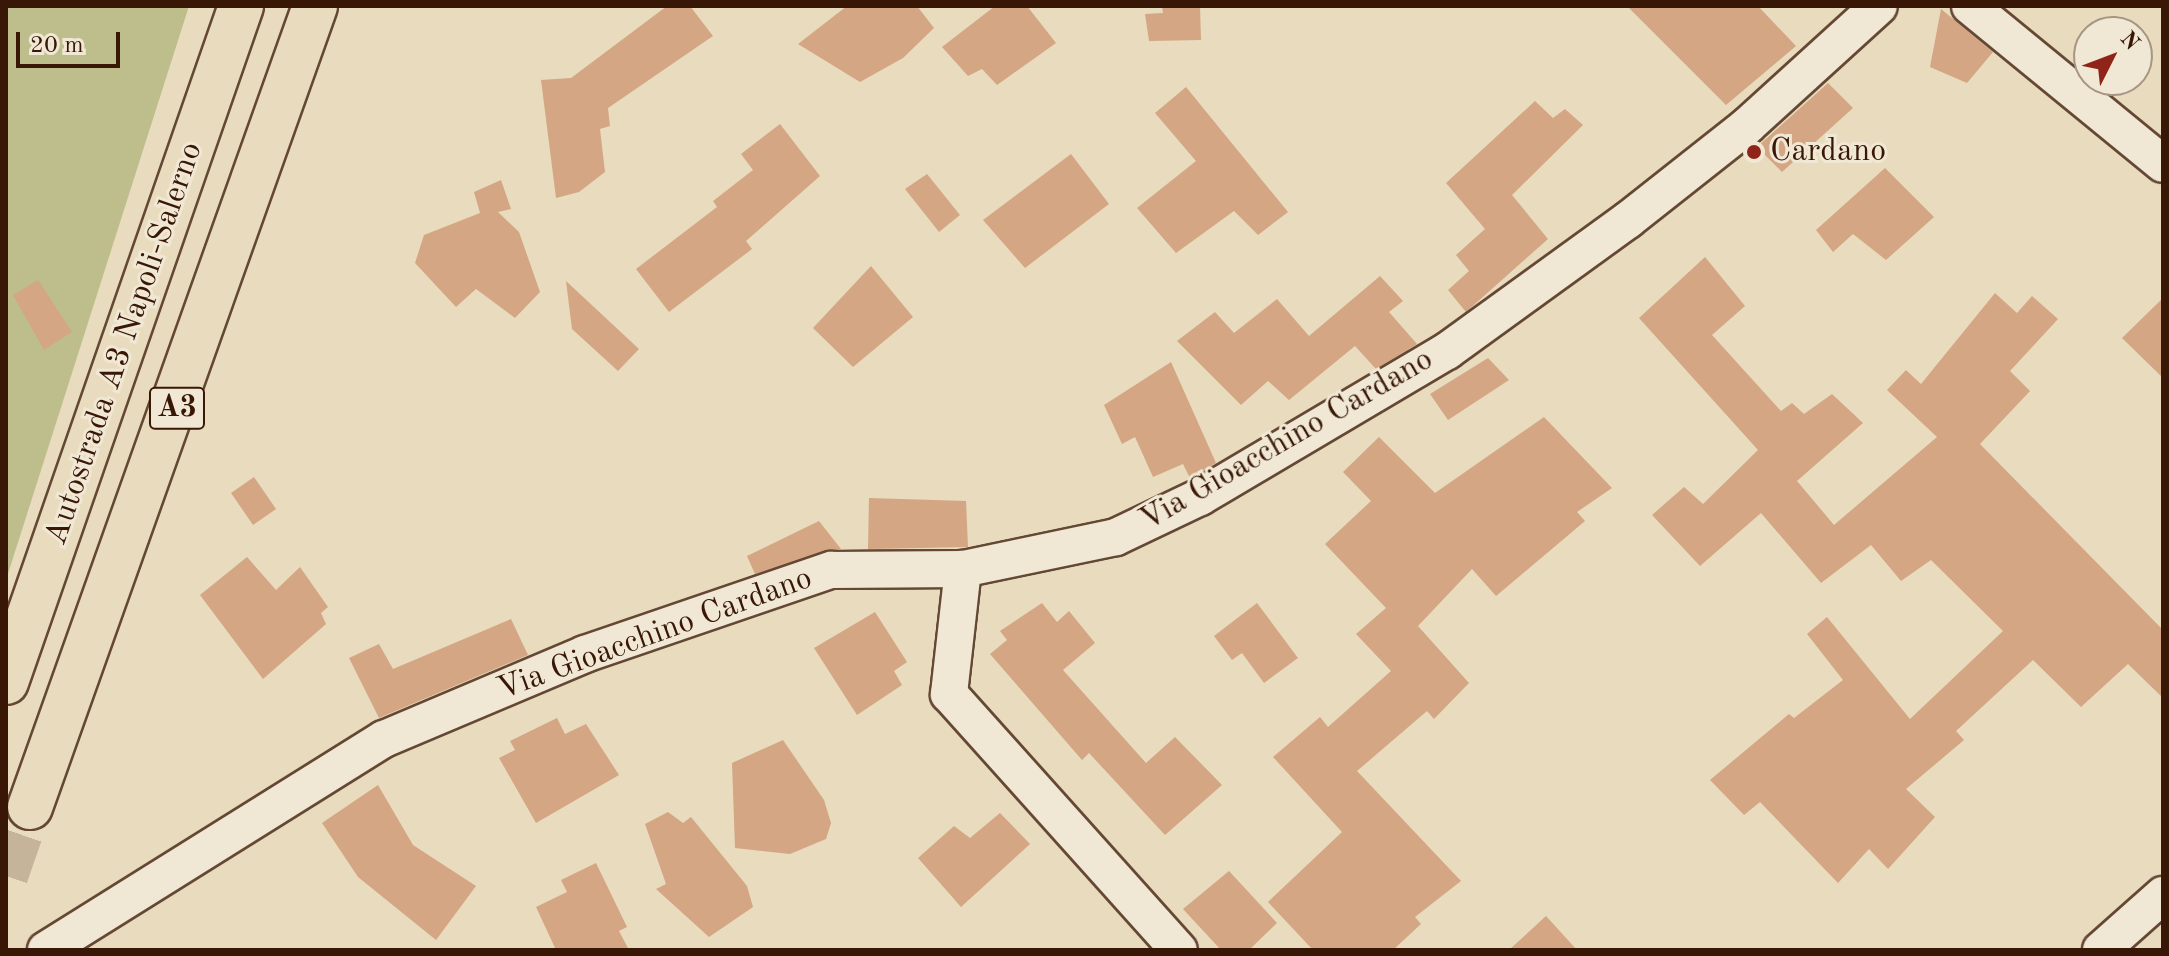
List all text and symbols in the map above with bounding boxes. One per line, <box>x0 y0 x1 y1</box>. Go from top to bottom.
scale bar <box>20 16 124 66</box>
north arrow <box>2073 16 2153 96</box>
text: N <box>2116 28 2143 55</box>
text: 20 m <box>30 34 84 58</box>
place label: Cardano <box>1770 133 1886 171</box>
street label: Autostrada A3 Napoli-Salerno <box>38 138 212 550</box>
marker: Cardano <box>1745 143 1763 161</box>
street label: Via Gioacchino Cardano <box>1134 341 1440 541</box>
road number: A3 <box>147 382 207 434</box>
street label: Via Gioacchino Cardano <box>492 560 818 710</box>

